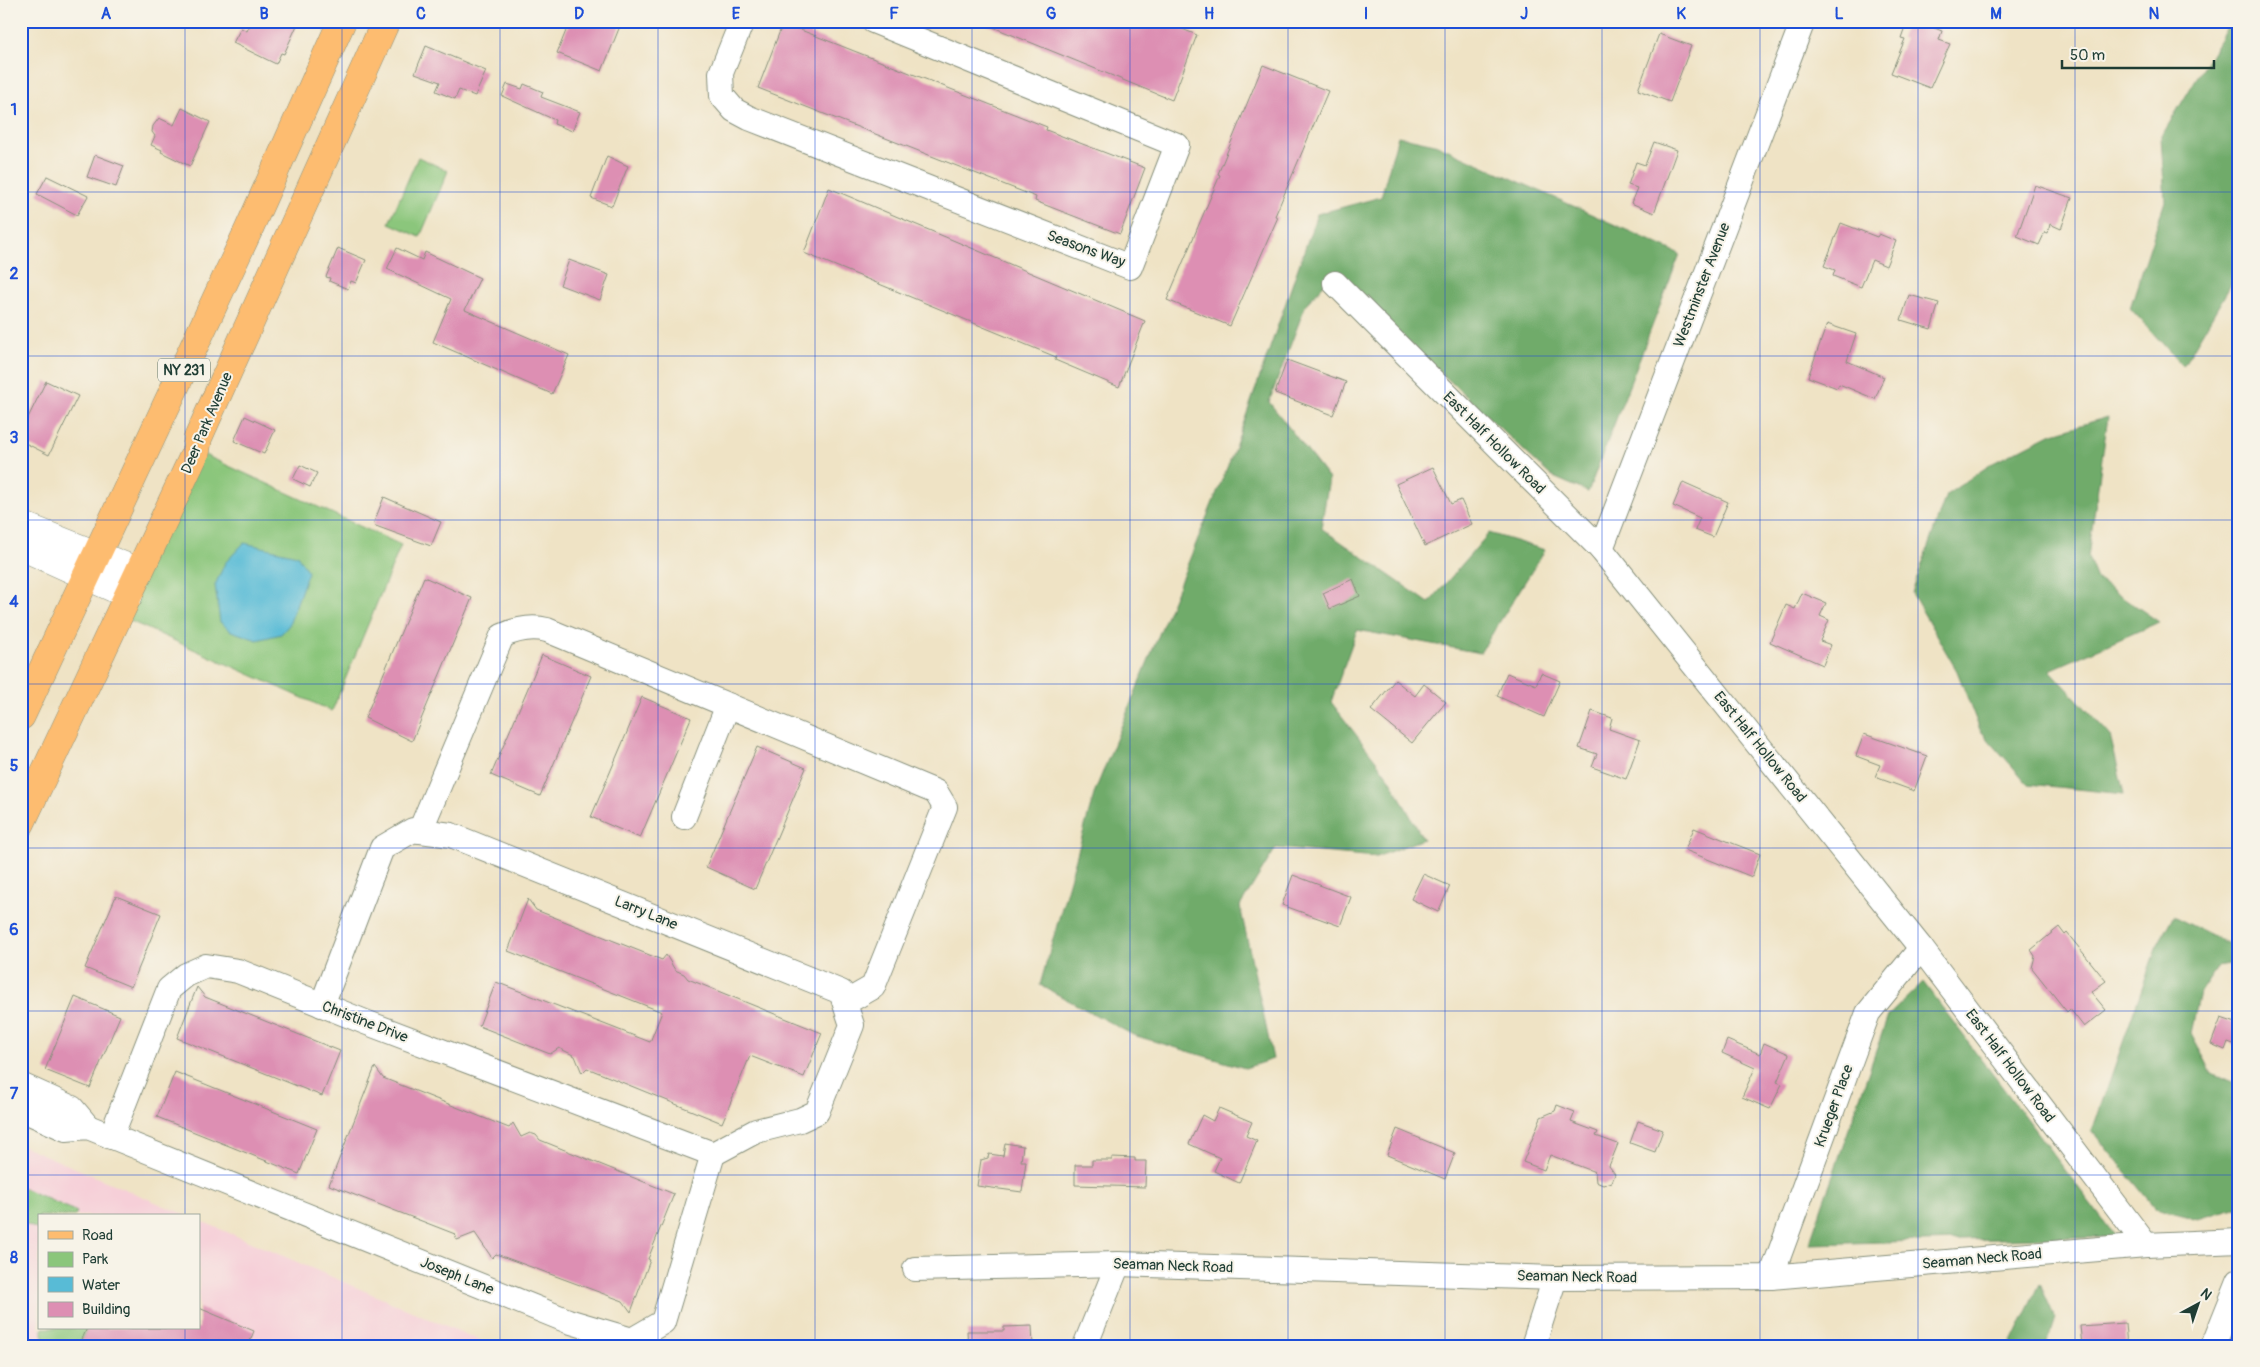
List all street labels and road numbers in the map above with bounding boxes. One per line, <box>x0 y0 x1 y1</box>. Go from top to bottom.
street label: Westminster Avenue <box>1670 219 1735 350</box>
street label: Seasons Way <box>1044 226 1128 272</box>
road number: NY 231 <box>158 358 210 382</box>
street label: Deer Park Avenue <box>177 369 237 477</box>
street label: East Half Hollow Road <box>1439 388 1549 498</box>
street label: East Half Hollow Road <box>1709 688 1811 806</box>
street label: Larry Lane <box>612 892 681 935</box>
street label: Christine Drive <box>319 997 411 1047</box>
street label: East Half Hollow Road <box>1961 1005 2059 1127</box>
street label: Krueger Place <box>1810 1061 1858 1150</box>
street label: Seaman Neck Road <box>1921 1244 2043 1274</box>
street label: Joseph Lane <box>417 1253 497 1300</box>
street label: Seaman Neck Road <box>1112 1254 1234 1278</box>
street label: Seaman Neck Road <box>1517 1266 1637 1288</box>

